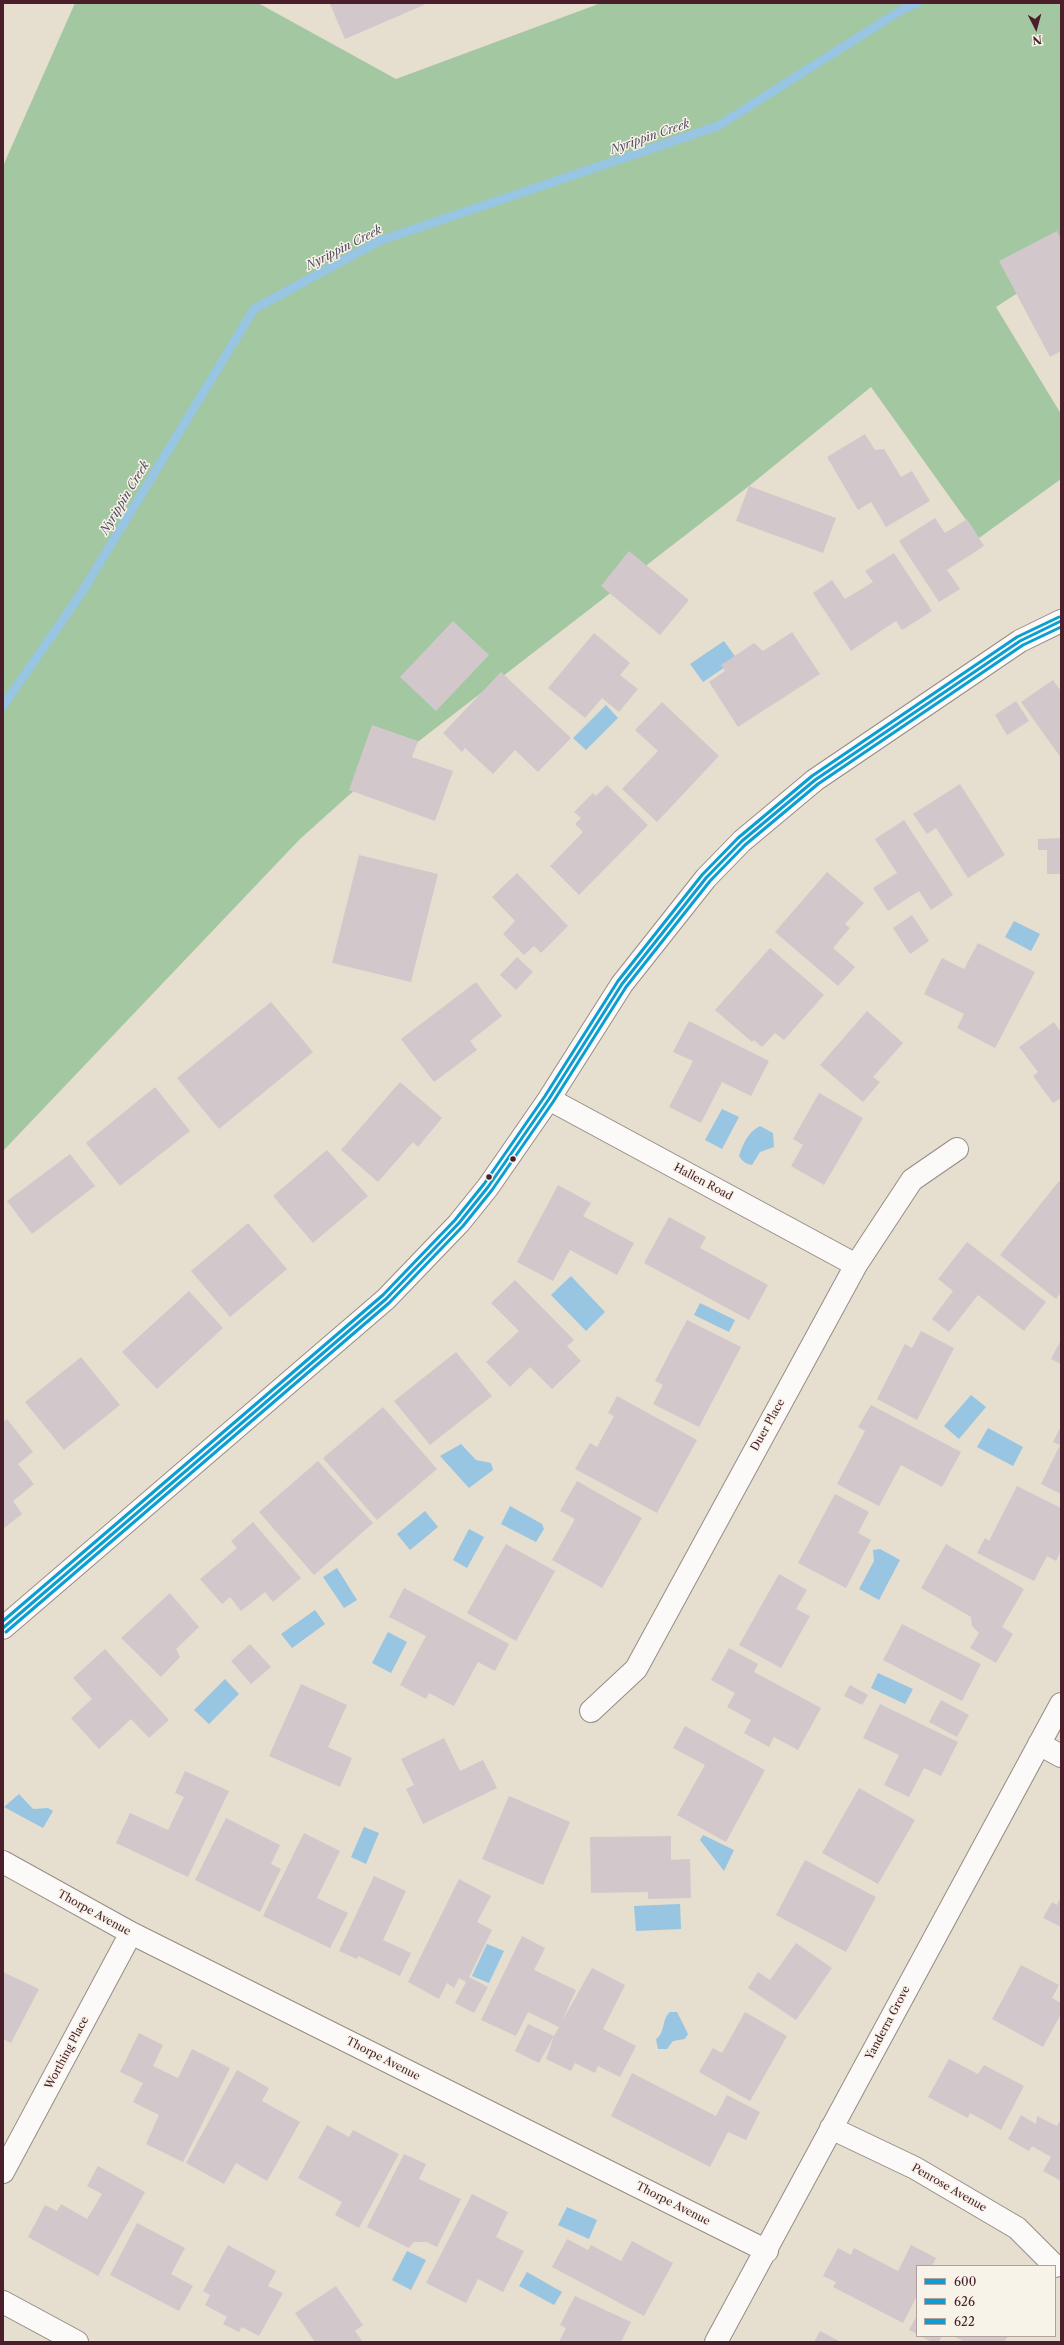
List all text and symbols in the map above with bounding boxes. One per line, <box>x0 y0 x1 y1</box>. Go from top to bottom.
north arrow <box>1016 8 1056 48</box>
text: N <box>1032 32 1043 47</box>
water label: Nyrippin Creek <box>608 117 692 157</box>
water label: Nyrippin Creek <box>304 223 384 273</box>
water label: Nyrippin Creek <box>97 459 153 537</box>
unlabelled marker <box>508 1154 518 1164</box>
street label: Hallen Road <box>671 1161 735 1203</box>
unlabelled marker <box>484 1172 494 1182</box>
street label: Duer Place <box>748 1397 788 1453</box>
street label: Thorpe Avenue <box>55 1887 133 1939</box>
street label: Yanderra Grove <box>863 1984 913 2062</box>
street label: Worthing Place <box>42 2014 92 2092</box>
street label: Thorpe Avenue <box>344 2035 422 2083</box>
street label: Penrose Avenue <box>909 2161 989 2215</box>
street label: Thorpe Avenue <box>634 2180 712 2228</box>
legend <box>916 2265 1056 2337</box>
text: 600 <box>954 2274 976 2289</box>
text: 626 <box>954 2294 975 2309</box>
text: 622 <box>954 2314 975 2329</box>

